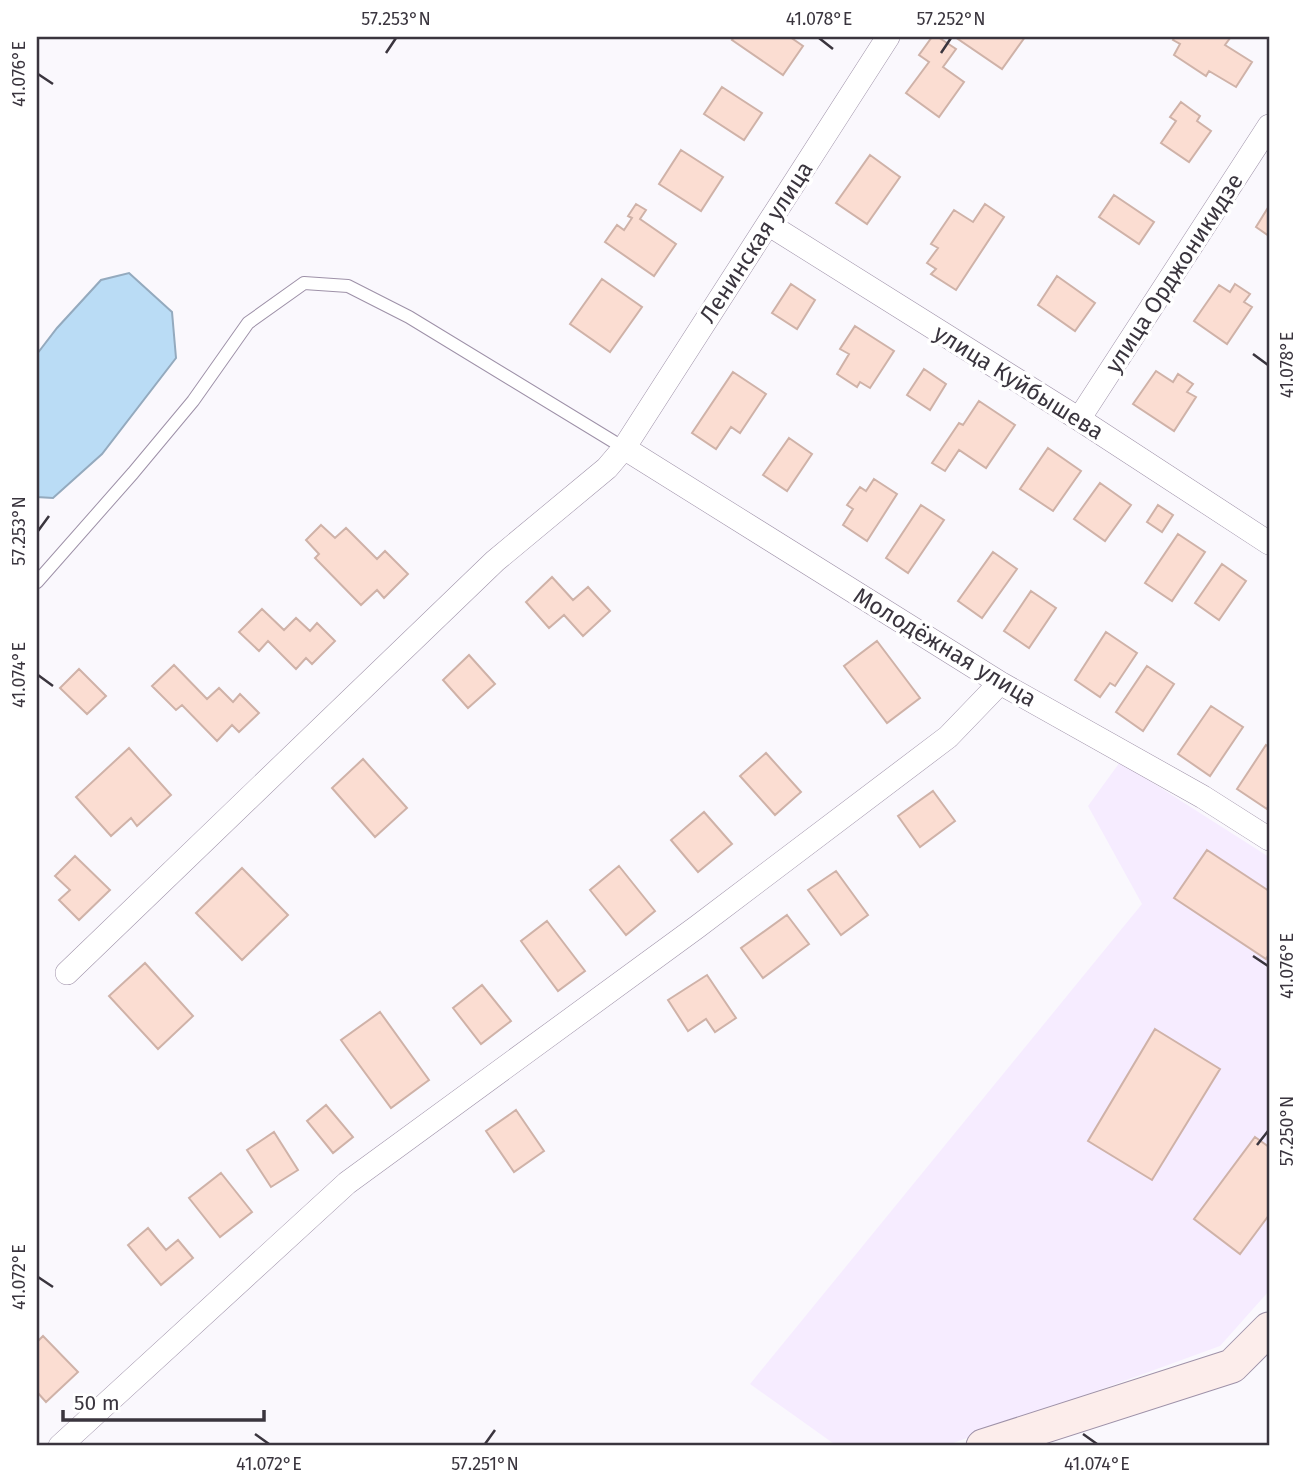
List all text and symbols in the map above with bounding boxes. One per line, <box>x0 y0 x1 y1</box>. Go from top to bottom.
text: 57.253°N <box>361 8 431 30</box>
text: 41.078°E <box>786 8 852 30</box>
text: 57.252°N <box>916 8 986 30</box>
text: 41.076°E <box>8 41 30 107</box>
street label: Ленинская улица <box>693 156 819 328</box>
street label: улица Орджоникидзе <box>1099 168 1249 378</box>
street label: улица Куйбышева <box>929 318 1109 446</box>
text: 41.078°E <box>1276 332 1298 398</box>
text: 57.253°N <box>8 496 30 566</box>
street label: Молодёжная улица <box>849 581 1041 713</box>
text: 41.074°E <box>8 642 30 708</box>
text: 41.076°E <box>1276 933 1298 999</box>
text: 57.250°N <box>1276 1096 1298 1166</box>
text: 41.072°E <box>8 1244 30 1310</box>
scale bar <box>63 1378 264 1422</box>
text: 50 m <box>74 1390 120 1416</box>
text: 41.072°E <box>236 1453 302 1475</box>
text: 57.251°N <box>451 1453 519 1475</box>
text: 41.074°E <box>1064 1453 1130 1475</box>

